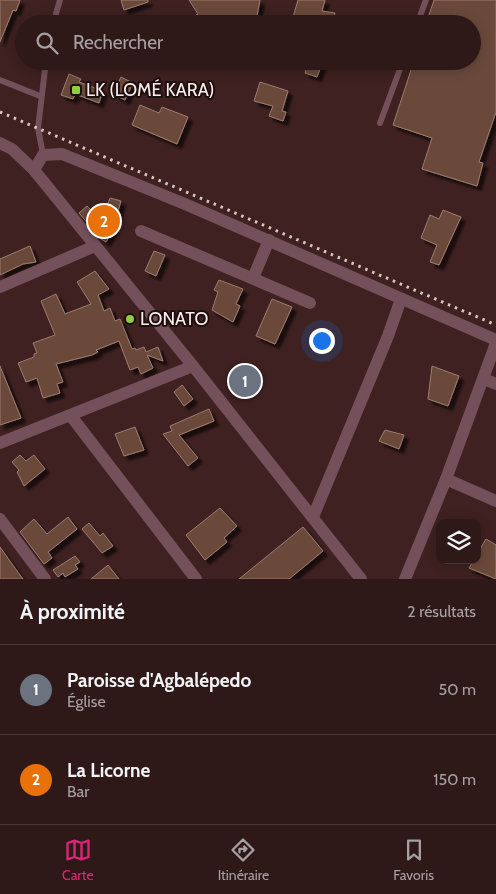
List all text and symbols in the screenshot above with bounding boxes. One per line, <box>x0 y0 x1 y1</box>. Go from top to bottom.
search box <box>15 15 481 70</box>
icon: search <box>33 29 61 57</box>
text: Rechercher <box>73 31 163 54</box>
place label: LK (LOMÉ KARA) <box>86 79 214 101</box>
marker: LK (LOMÉ KARA) <box>70 84 82 96</box>
pin: 2 <box>88 202 120 240</box>
place label: LONATO <box>140 308 208 330</box>
marker: LONATO <box>124 313 136 325</box>
your location <box>309 328 335 354</box>
pin: 1 <box>229 362 261 400</box>
map controls <box>436 519 481 564</box>
button: layers <box>436 519 481 564</box>
text: À proximité <box>20 599 125 624</box>
text: 2 résultats <box>407 602 476 621</box>
text: Paroisse d'Agbalépedo <box>67 669 251 692</box>
text: 1 <box>33 680 39 699</box>
text: 50 m <box>439 680 476 699</box>
text: Église <box>67 692 106 711</box>
text: La Licorne <box>67 759 150 782</box>
text: 2 <box>32 770 40 789</box>
text: 150 m <box>433 770 476 789</box>
text: Bar <box>67 782 89 801</box>
tab: Carte <box>62 836 94 884</box>
tab: Itinéraire <box>218 836 269 884</box>
tab: Favoris <box>393 836 434 884</box>

